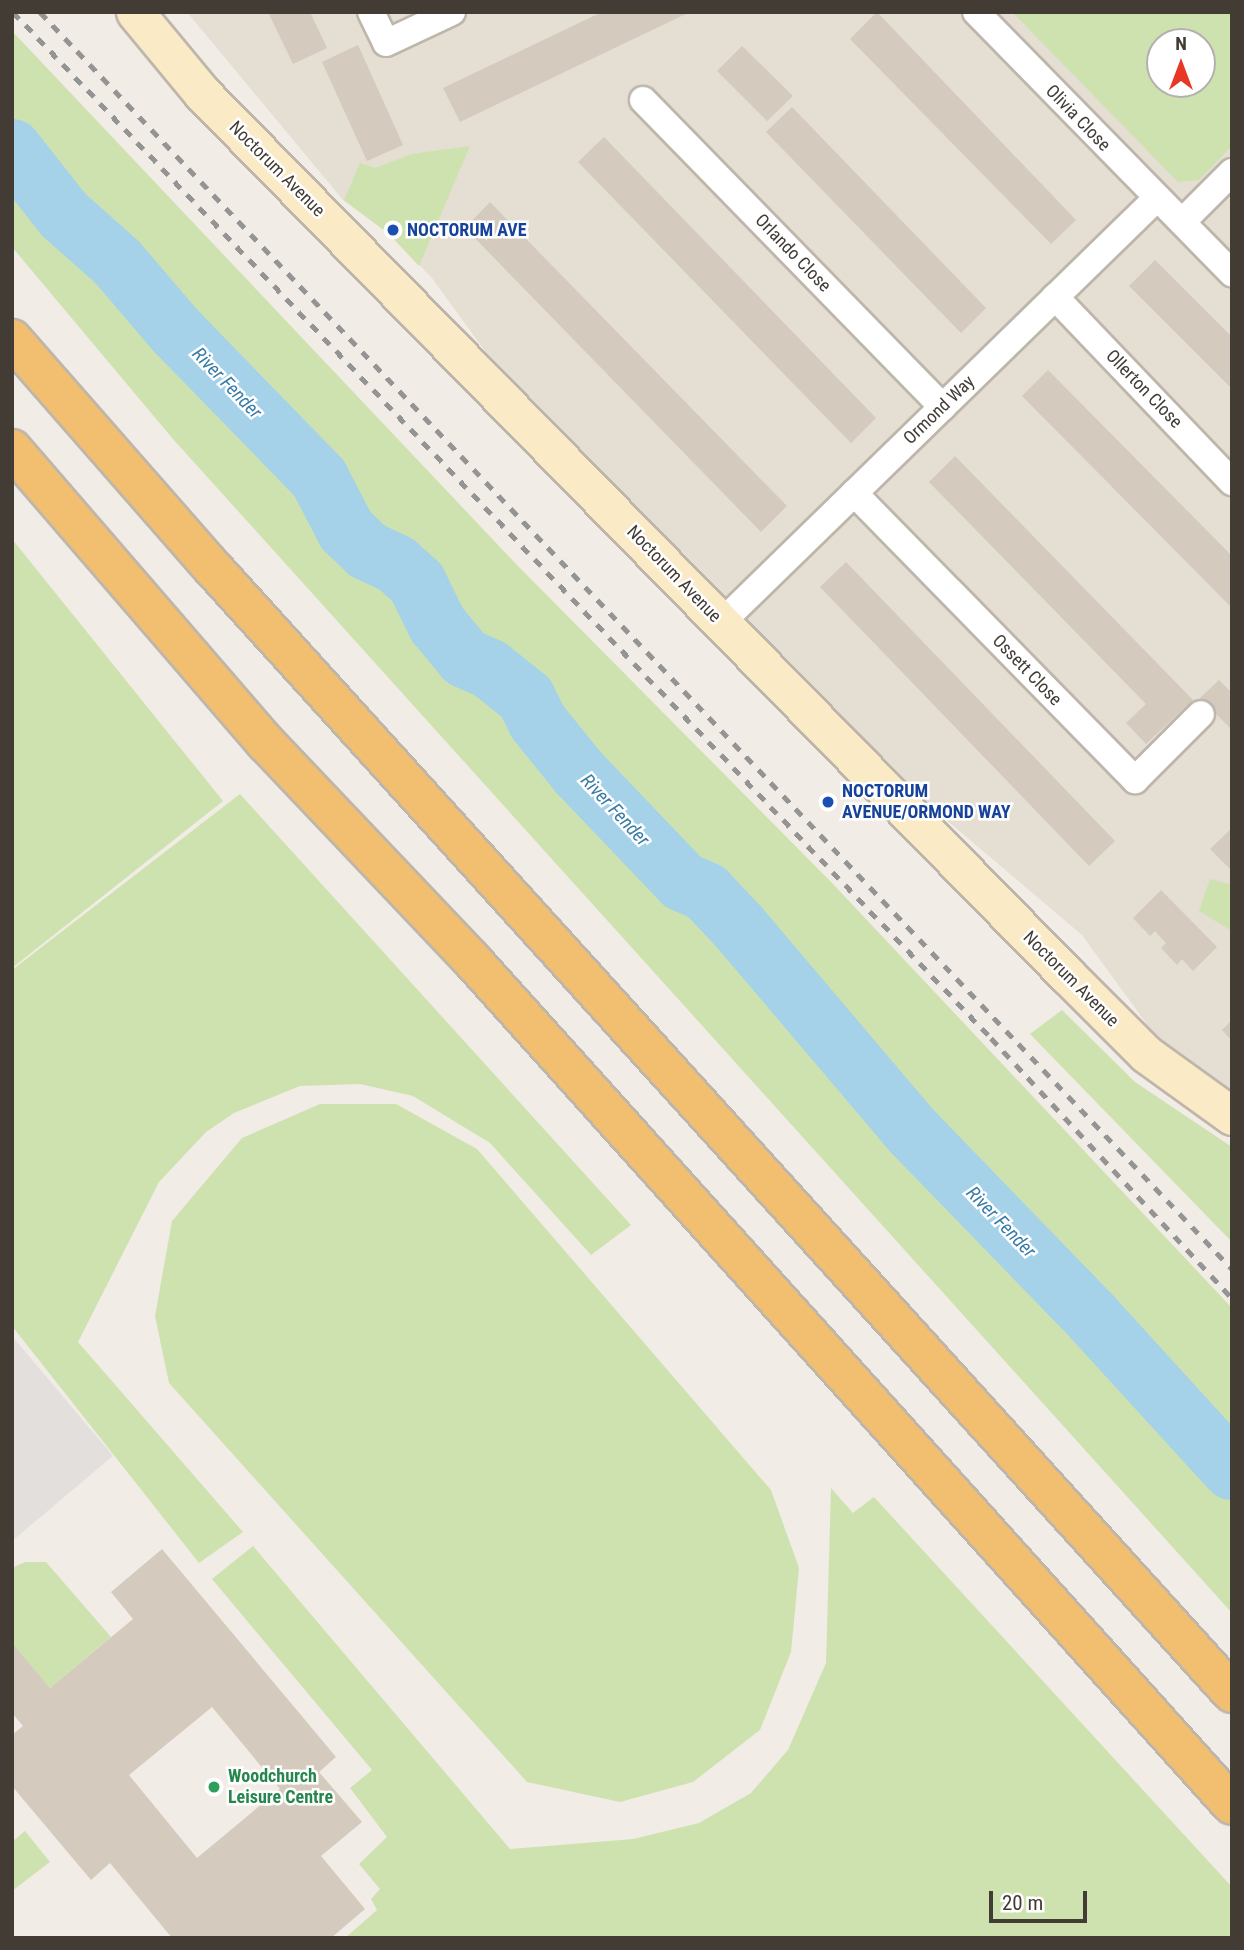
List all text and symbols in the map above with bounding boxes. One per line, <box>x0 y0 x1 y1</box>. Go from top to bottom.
north arrow <box>1146 28 1216 98</box>
text: N <box>1175 32 1187 55</box>
street label: Olivia Close <box>1041 80 1115 156</box>
street label: Noctorum Avenue <box>225 117 329 221</box>
street label: Orlando Close <box>751 210 835 296</box>
place label: NOCTORUM AVE <box>407 219 527 241</box>
marker: NOCTORUM AVE <box>385 222 401 238</box>
water label: River Fender <box>188 343 266 423</box>
street label: Ollerton Close <box>1101 345 1187 433</box>
street label: Ormond Way <box>899 371 979 449</box>
street label: Noctorum Avenue <box>622 521 726 627</box>
street label: Ossett Close <box>988 630 1066 710</box>
water label: River Fender <box>576 769 654 851</box>
place label: NOCTORUM AVENUE/ORMOND WAY <box>842 781 1010 824</box>
marker: NOCTORUM AVENUE/ORMOND WAY <box>820 794 836 810</box>
street label: Noctorum Avenue <box>1019 927 1123 1031</box>
water label: River Fender <box>962 1182 1040 1262</box>
place label: Woodchurch Leisure Centre <box>228 1766 333 1809</box>
marker: Woodchurch Leisure Centre <box>206 1779 222 1795</box>
scale bar <box>992 1876 1090 1920</box>
text: 20 m <box>1002 1891 1043 1915</box>

